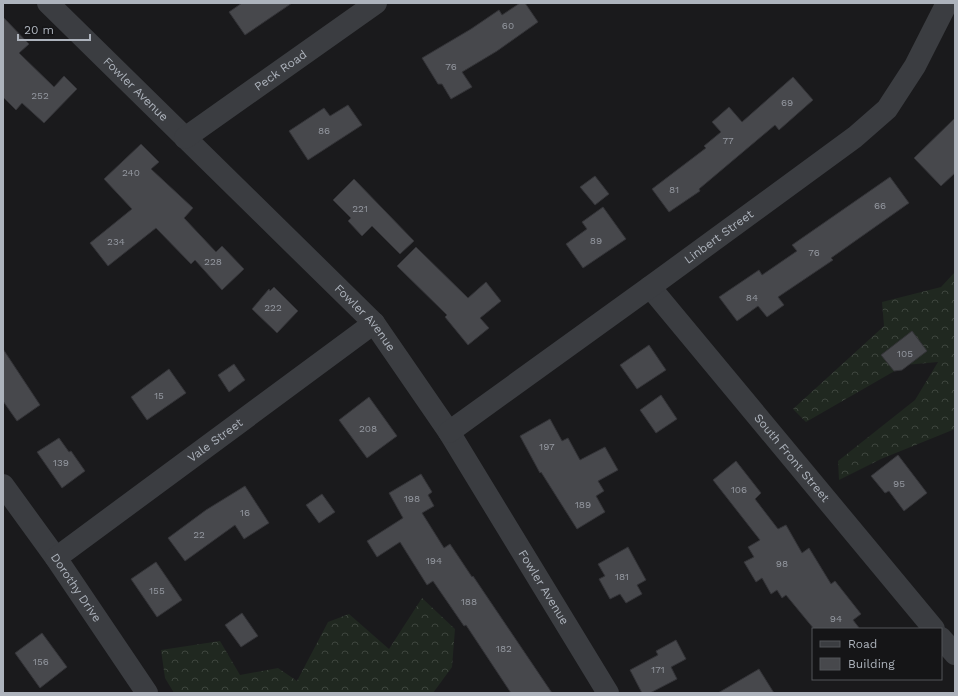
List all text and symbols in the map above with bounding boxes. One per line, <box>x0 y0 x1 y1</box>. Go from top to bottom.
scale bar <box>18 16 90 42</box>
house number: 60 <box>502 20 514 31</box>
text: 20 m <box>24 23 54 37</box>
street label: Peck Road <box>252 47 309 94</box>
street label: Fowler Avenue <box>101 54 171 124</box>
house number: 76 <box>445 61 457 72</box>
house number: 252 <box>31 90 49 101</box>
house number: 69 <box>781 97 793 108</box>
house number: 86 <box>318 125 330 136</box>
house number: 77 <box>722 135 734 146</box>
house number: 240 <box>122 167 140 178</box>
house number: 81 <box>669 184 679 195</box>
house number: 66 <box>874 200 886 211</box>
house number: 221 <box>352 203 368 214</box>
street label: Linbert Street <box>681 207 756 267</box>
house number: 89 <box>590 235 602 246</box>
house number: 234 <box>107 236 125 247</box>
house number: 76 <box>808 247 820 258</box>
house number: 228 <box>204 256 222 267</box>
street label: Fowler Avenue <box>332 281 398 354</box>
house number: 84 <box>746 292 758 303</box>
house number: 222 <box>264 302 282 313</box>
house number: 105 <box>897 348 913 359</box>
house number: 15 <box>154 390 164 401</box>
street label: South Front Street <box>751 411 832 505</box>
street label: Vale Street <box>185 415 245 465</box>
house number: 208 <box>359 423 377 434</box>
house number: 197 <box>539 441 555 452</box>
house number: 139 <box>53 457 69 468</box>
house number: 95 <box>893 478 905 489</box>
house number: 106 <box>731 484 747 495</box>
house number: 198 <box>404 493 420 504</box>
house number: 189 <box>575 499 591 510</box>
house number: 16 <box>240 507 250 518</box>
house number: 22 <box>193 529 205 540</box>
street label: Fowler Avenue <box>516 547 572 627</box>
street label: Dorothy Drive <box>48 551 104 625</box>
house number: 194 <box>426 555 442 566</box>
house number: 98 <box>776 558 788 569</box>
house number: 181 <box>615 571 629 582</box>
house number: 155 <box>149 585 165 596</box>
house number: 188 <box>461 596 477 607</box>
house number: 94 <box>830 613 842 624</box>
legend <box>812 628 942 680</box>
text: Road <box>848 637 877 651</box>
house number: 182 <box>496 643 512 654</box>
house number: 156 <box>33 656 49 667</box>
text: Building <box>848 657 895 671</box>
house number: 171 <box>651 664 665 675</box>

